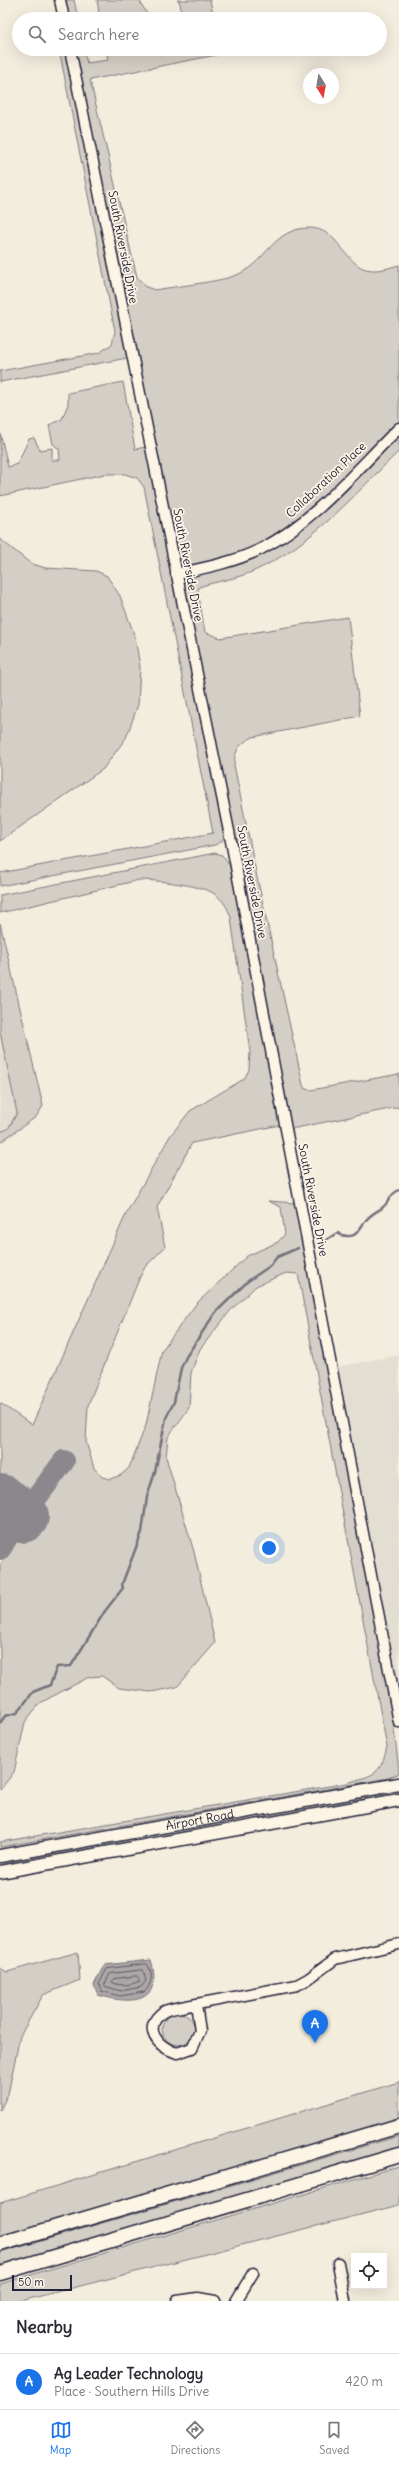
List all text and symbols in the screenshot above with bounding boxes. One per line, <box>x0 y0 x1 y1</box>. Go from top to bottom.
search box <box>12 12 387 56</box>
icon: search <box>26 23 48 45</box>
text: Search here <box>58 25 139 44</box>
north arrow <box>303 68 339 104</box>
street label: South Riverside Drive <box>105 189 142 305</box>
street label: Collaboration Place <box>282 439 369 521</box>
street label: South Riverside Drive <box>170 507 207 623</box>
street label: South Riverside Drive <box>234 824 271 940</box>
street label: South Riverside Drive <box>295 1142 332 1258</box>
your location <box>259 1538 279 1558</box>
street label: Airport Road <box>164 1806 235 1833</box>
pin: A <box>302 2010 328 2043</box>
map controls <box>351 2253 387 2289</box>
button: locate <box>351 2253 387 2289</box>
scale bar <box>12 2273 72 2292</box>
text: 50 m <box>18 2275 44 2289</box>
text: Nearby <box>16 2316 72 2338</box>
text: Ag Leader Technology <box>54 2364 203 2383</box>
text: A <box>25 2373 33 2390</box>
text: 420 m <box>345 2373 383 2390</box>
text: Place · Southern Hills Drive <box>54 2383 209 2400</box>
tab: Map <box>50 2419 72 2457</box>
tab: Directions <box>171 2419 220 2457</box>
tab: Saved <box>319 2419 349 2457</box>

